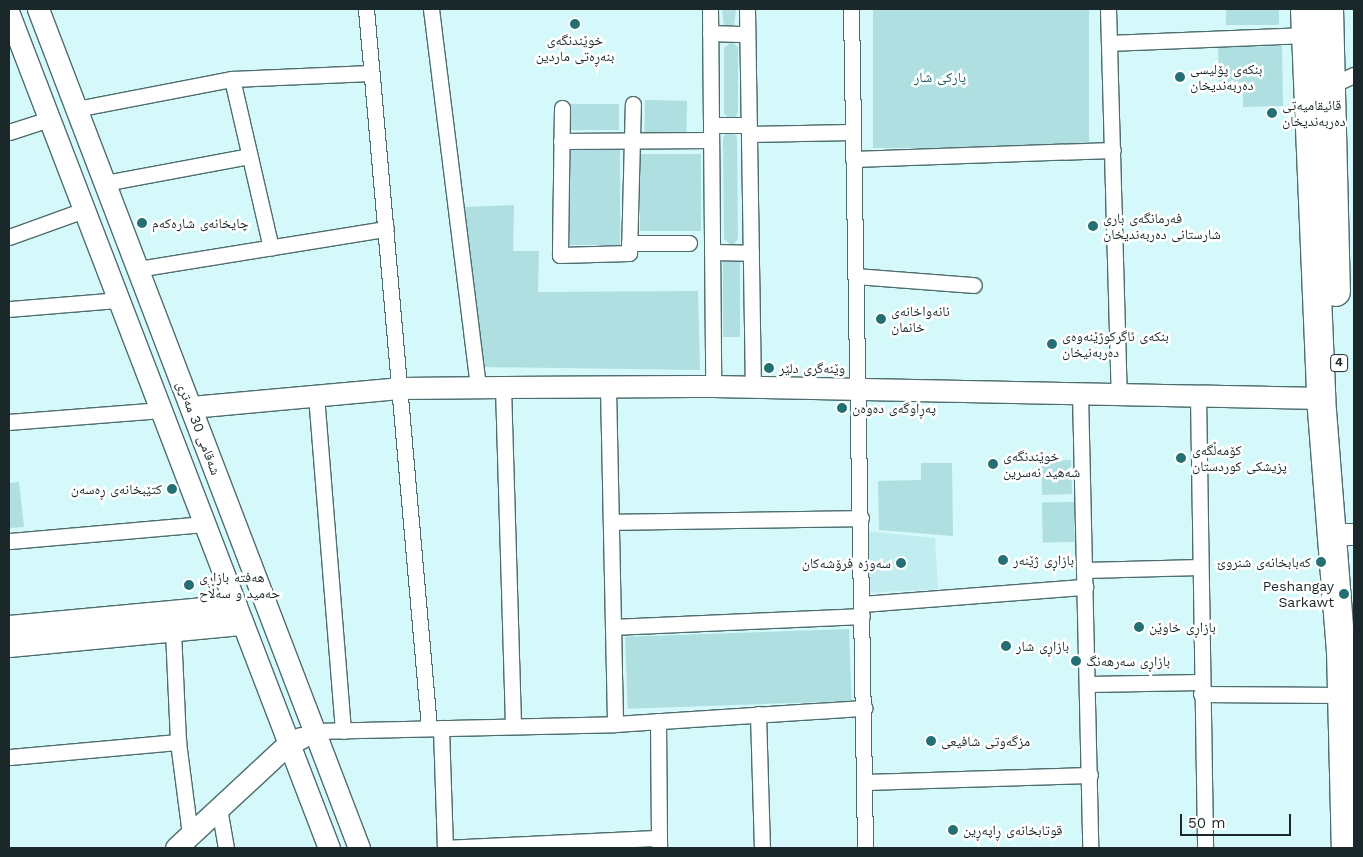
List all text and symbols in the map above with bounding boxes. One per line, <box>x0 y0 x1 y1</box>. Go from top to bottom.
marker: خوێندنگەی بنەڕەتی ماردین <box>569 18 581 30</box>
place label: خوێندنگەی بنەڕەتی ماردین <box>536 32 614 64</box>
place label: بنکەی پۆلیسی دەربەندیخان <box>1190 61 1262 94</box>
park label: پاركى شار <box>914 69 966 85</box>
marker: بنکەی پۆلیسی دەربەندیخان <box>1174 71 1186 83</box>
place label: قائیقامیەتی دەربەندیخان <box>1282 97 1345 130</box>
marker: قائیقامیەتی دەربەندیخان <box>1266 107 1278 119</box>
place label: فەرمانگەی باری شارستانی دەربەندیخان <box>1103 210 1221 242</box>
place label: چایخانەی شارەکەم <box>152 215 249 231</box>
marker: چایخانەی شارەکەم <box>136 217 148 229</box>
marker: فەرمانگەی باری شارستانی دەربەندیخان <box>1087 220 1099 232</box>
place label: نانەواخانەی خانمان <box>891 303 950 336</box>
marker: نانەواخانەی خانمان <box>875 313 887 325</box>
place label: بنکەی ئاگرکوژێنەوەی دەربەنیخان <box>1062 328 1169 361</box>
marker: بنکەی ئاگرکوژێنەوەی دەربەنیخان <box>1046 338 1058 350</box>
road number: 4 <box>1329 353 1349 372</box>
place label: وێنەگری دلێر <box>779 360 845 376</box>
marker: وێنەگری دلێر <box>763 362 775 374</box>
street label: شەقامی 30 مەتری <box>173 379 225 477</box>
place label: پەڕاوگەی دەوەن <box>852 400 936 416</box>
marker: پەڕاوگەی دەوەن <box>836 402 848 414</box>
place label: كۆمەڵگەی پزیشكی كوردستان <box>1192 442 1287 474</box>
place label: خوێندنگەی شەهید نەسرین <box>1003 448 1080 481</box>
marker: كۆمەڵگەی پزیشكی كوردستان <box>1174 451 1188 465</box>
marker: خوێندنگەی شەهید نەسرین <box>987 458 999 470</box>
place label: کتێبخانەی ڕەسەن <box>71 481 162 497</box>
marker: کتێبخانەی ڕەسەن <box>166 483 178 495</box>
place label: بازاڕی ژێنەر <box>1013 552 1074 568</box>
marker: بازاڕی ژێنەر <box>997 554 1009 566</box>
place label: کەبابخانەی شنروێ <box>1217 554 1311 570</box>
place label: سەوزە فرۆشەکان <box>802 555 891 571</box>
marker: کەبابخانەی شنروێ <box>1315 556 1327 568</box>
marker: سەوزە فرۆشەکان <box>895 557 907 569</box>
place label: هەفتە بازاڕی حەمید و سەڵاح <box>199 569 280 602</box>
place label: Peshangay Sarkawt <box>1263 578 1334 610</box>
marker: هەفتە بازاڕی حەمید و سەڵاح <box>183 579 195 591</box>
marker: Peshangay Sarkawt <box>1338 588 1350 600</box>
place label: بازاڕی خاوێن <box>1149 619 1216 635</box>
marker: بازاڕی خاوێن <box>1133 621 1145 633</box>
place label: بازاڕی شار <box>1016 638 1069 654</box>
marker: بازاڕی شار <box>1000 640 1012 652</box>
place label: بازاڕی سەرهەنگ <box>1086 653 1170 669</box>
marker: بازاڕی سەرهەنگ <box>1070 655 1082 667</box>
place label: مزگەوتی شافیعی <box>941 733 1030 749</box>
marker: مزگەوتی شافیعی <box>925 735 937 747</box>
scale bar <box>1183 804 1294 836</box>
text: 50 m <box>1188 814 1225 832</box>
place label: قوتابخانەی ڕاپەڕین <box>963 822 1062 838</box>
marker: قوتابخانەی ڕاپەڕین <box>947 824 959 836</box>

